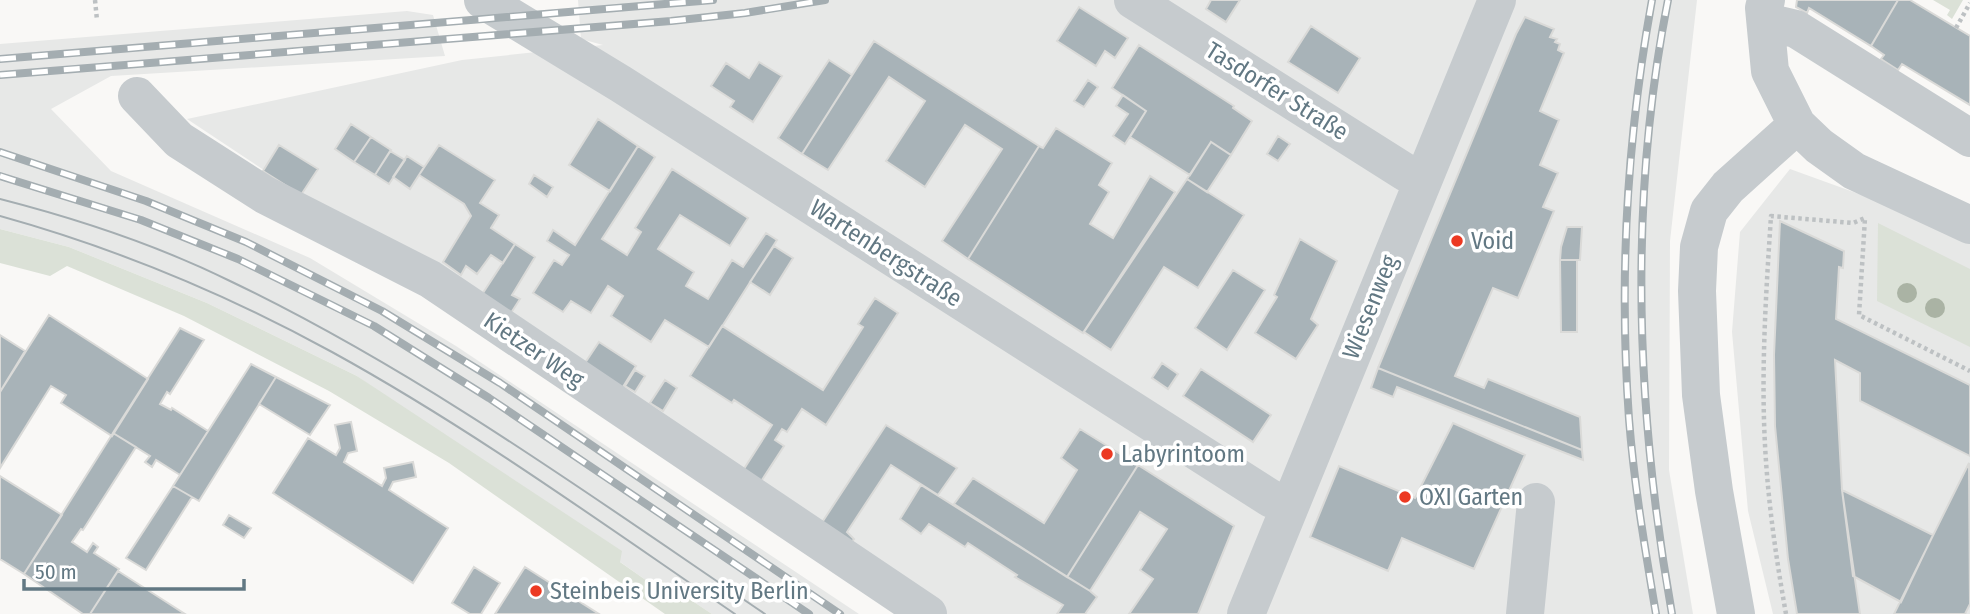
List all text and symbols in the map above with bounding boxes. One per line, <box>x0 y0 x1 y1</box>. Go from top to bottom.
street label: Tasdorfer Straße <box>1201 36 1353 146</box>
street label: Wartenbergstraße <box>805 194 967 312</box>
place label: Void <box>1471 227 1514 255</box>
marker: Void <box>1449 233 1465 249</box>
street label: Wiesenweg <box>1337 250 1404 363</box>
street label: Kietzer Weg <box>479 306 590 394</box>
place label: Labyrintoom <box>1121 440 1245 468</box>
marker: Labyrintoom <box>1099 446 1115 462</box>
place label: OXI Garten <box>1419 483 1523 511</box>
marker: OXI Garten <box>1397 489 1413 505</box>
scale bar <box>24 548 245 592</box>
text: 50 m <box>35 559 77 585</box>
place label: Steinbeis University Berlin <box>550 577 809 605</box>
marker: Steinbeis University Berlin <box>528 583 544 599</box>

